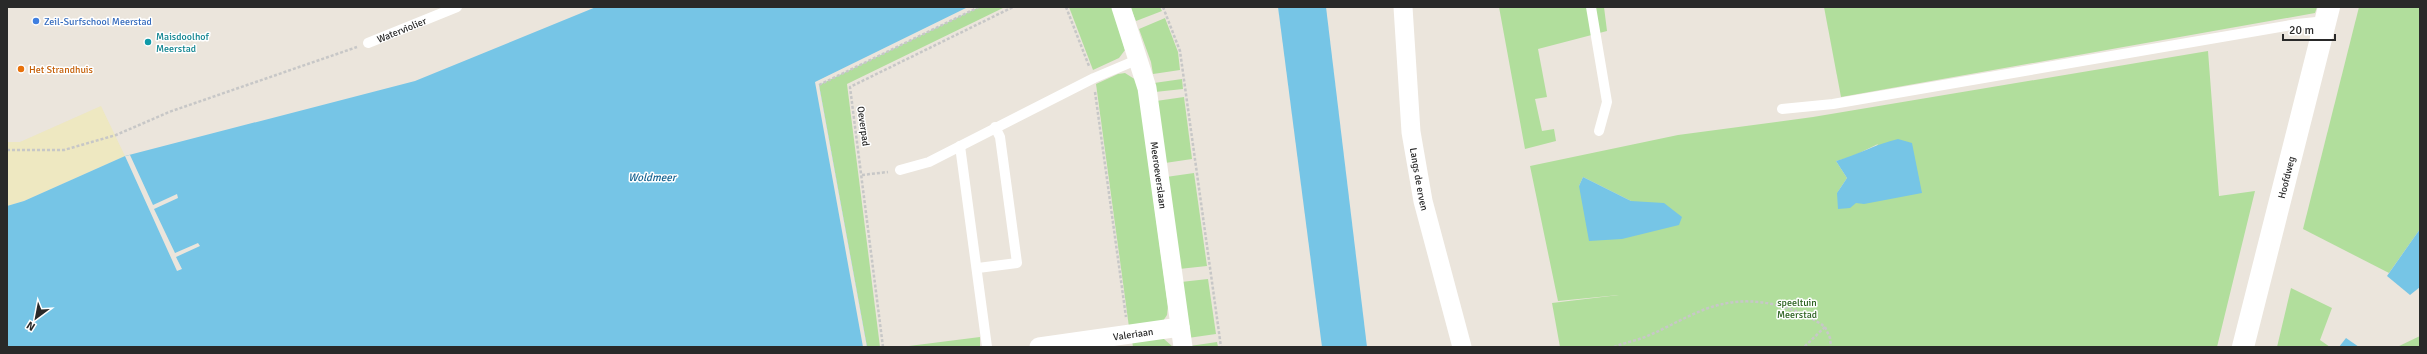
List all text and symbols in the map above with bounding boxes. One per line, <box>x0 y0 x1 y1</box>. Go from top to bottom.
street label: Waterviolier <box>375 15 428 46</box>
marker: Zeil-Surfschool Meerstad <box>31 16 41 26</box>
place label: Zeil-Surfschool Meerstad <box>44 16 152 28</box>
scale bar <box>2283 16 2335 42</box>
text: 20 m <box>2289 23 2314 38</box>
place label: Maisdoolhof Meerstad <box>156 31 209 55</box>
marker: Maisdoolhof Meerstad <box>143 37 153 47</box>
marker: Het Strandhuis <box>16 64 26 74</box>
place label: Het Strandhuis <box>29 64 94 76</box>
street label: Oeverpad <box>854 105 872 147</box>
street label: Meeroeverslaan <box>1148 141 1169 210</box>
street label: Langs de erven <box>1407 147 1430 212</box>
street label: Hoofdweg <box>2276 155 2298 200</box>
water label: Woldmeer <box>628 171 678 184</box>
park label: speeltuin Meerstad <box>1777 297 1817 321</box>
north arrow <box>16 298 56 338</box>
text: N <box>24 319 38 334</box>
street label: Valeriaan <box>1112 326 1154 343</box>

